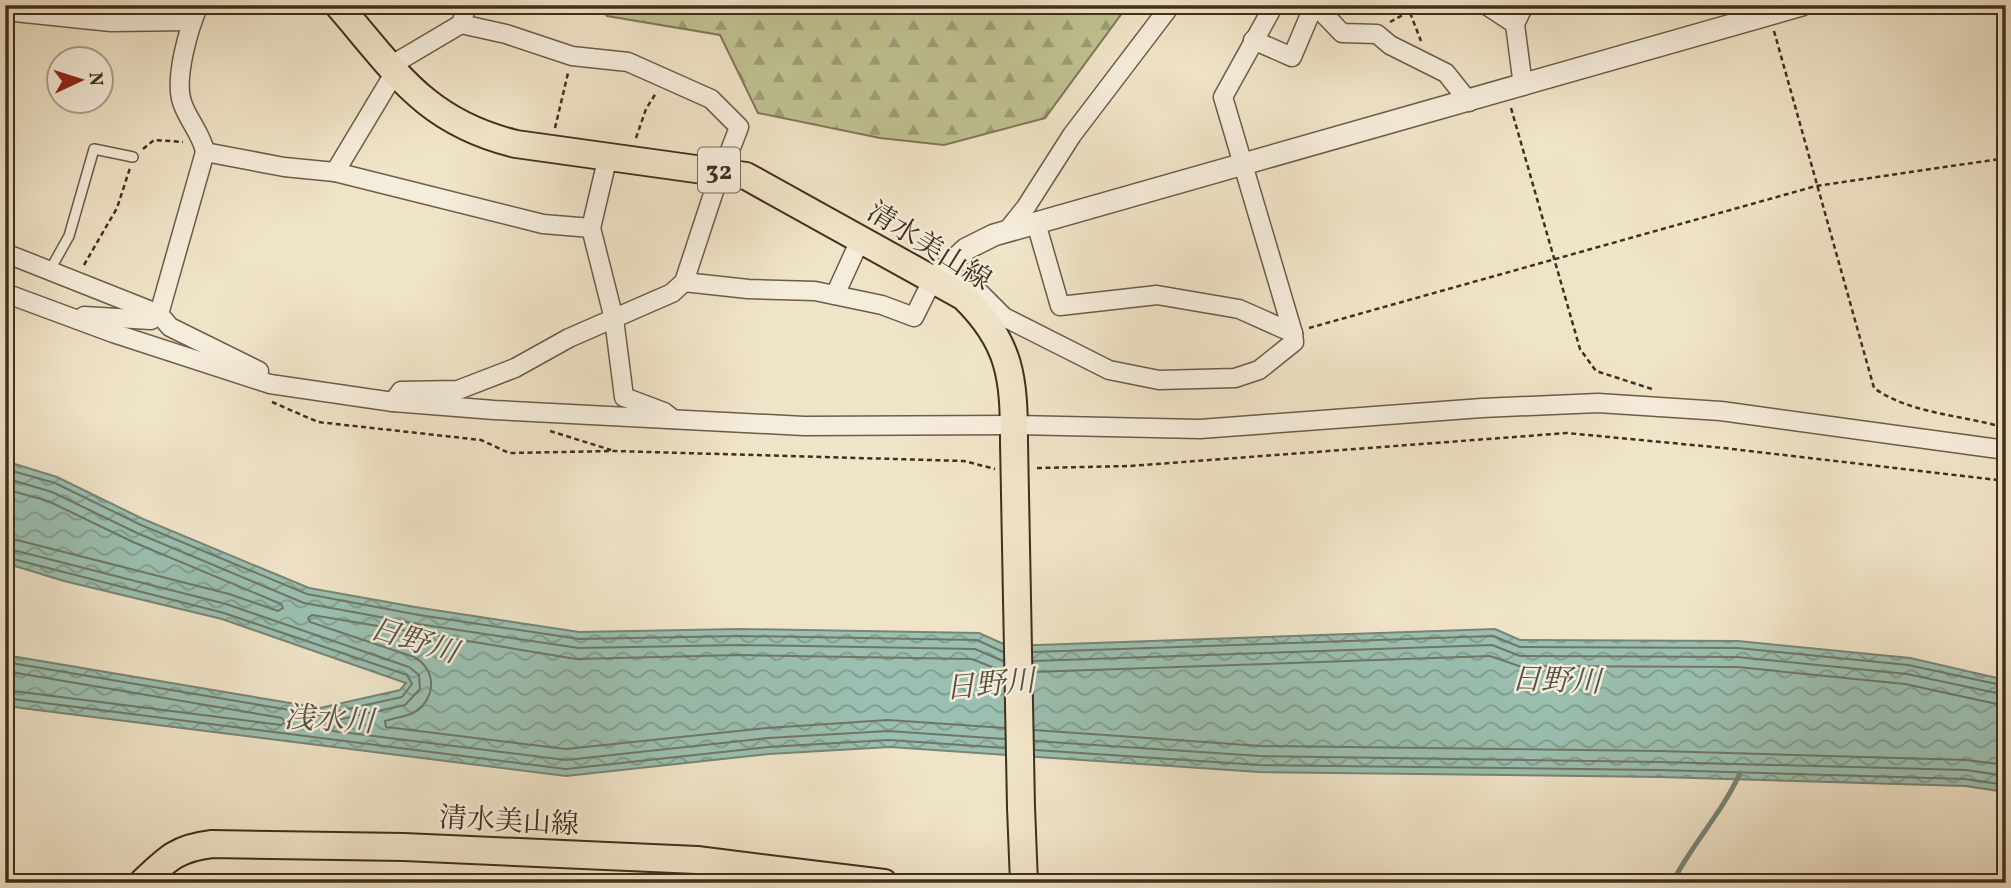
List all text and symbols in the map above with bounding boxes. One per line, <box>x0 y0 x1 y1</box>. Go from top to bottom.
north arrow <box>46 46 116 116</box>
text: N <box>82 71 108 87</box>
road number: 32 <box>698 148 740 192</box>
street label: 清水美山線 <box>859 193 998 301</box>
water label: 日野川 <box>364 609 465 676</box>
water label: 日野川 <box>1510 659 1605 705</box>
water label: 日野川 <box>944 661 1040 711</box>
water label: 浅水川 <box>283 698 378 744</box>
street label: 清水美山線 <box>438 799 580 846</box>

